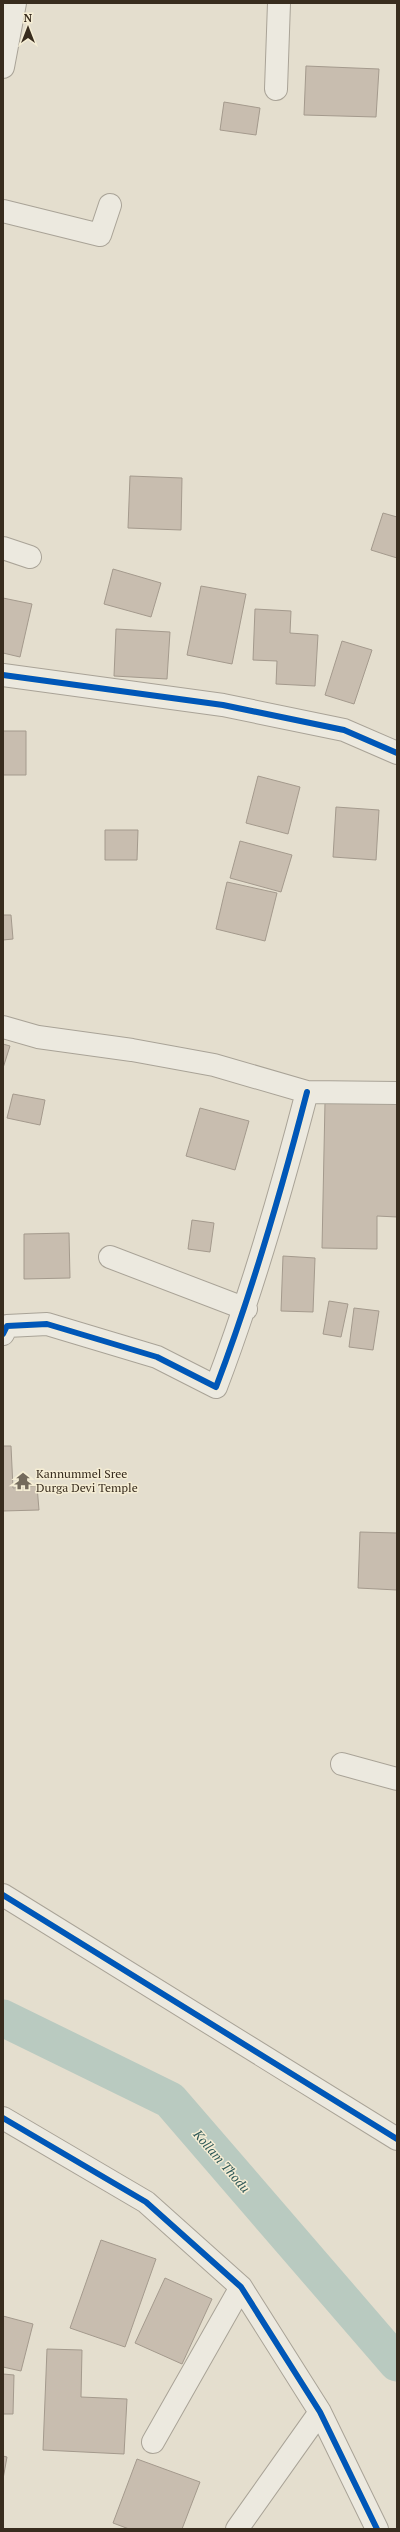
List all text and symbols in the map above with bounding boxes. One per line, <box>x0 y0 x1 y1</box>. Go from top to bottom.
north arrow <box>8 8 48 48</box>
text: N <box>24 11 33 25</box>
place label: Kannummel Sree Durga Devi Temple <box>36 1466 138 1495</box>
temple icon: Kannummel Sree Durga Devi Temple <box>13 1471 33 1491</box>
water label: Kollam Thodu <box>189 2125 254 2196</box>

